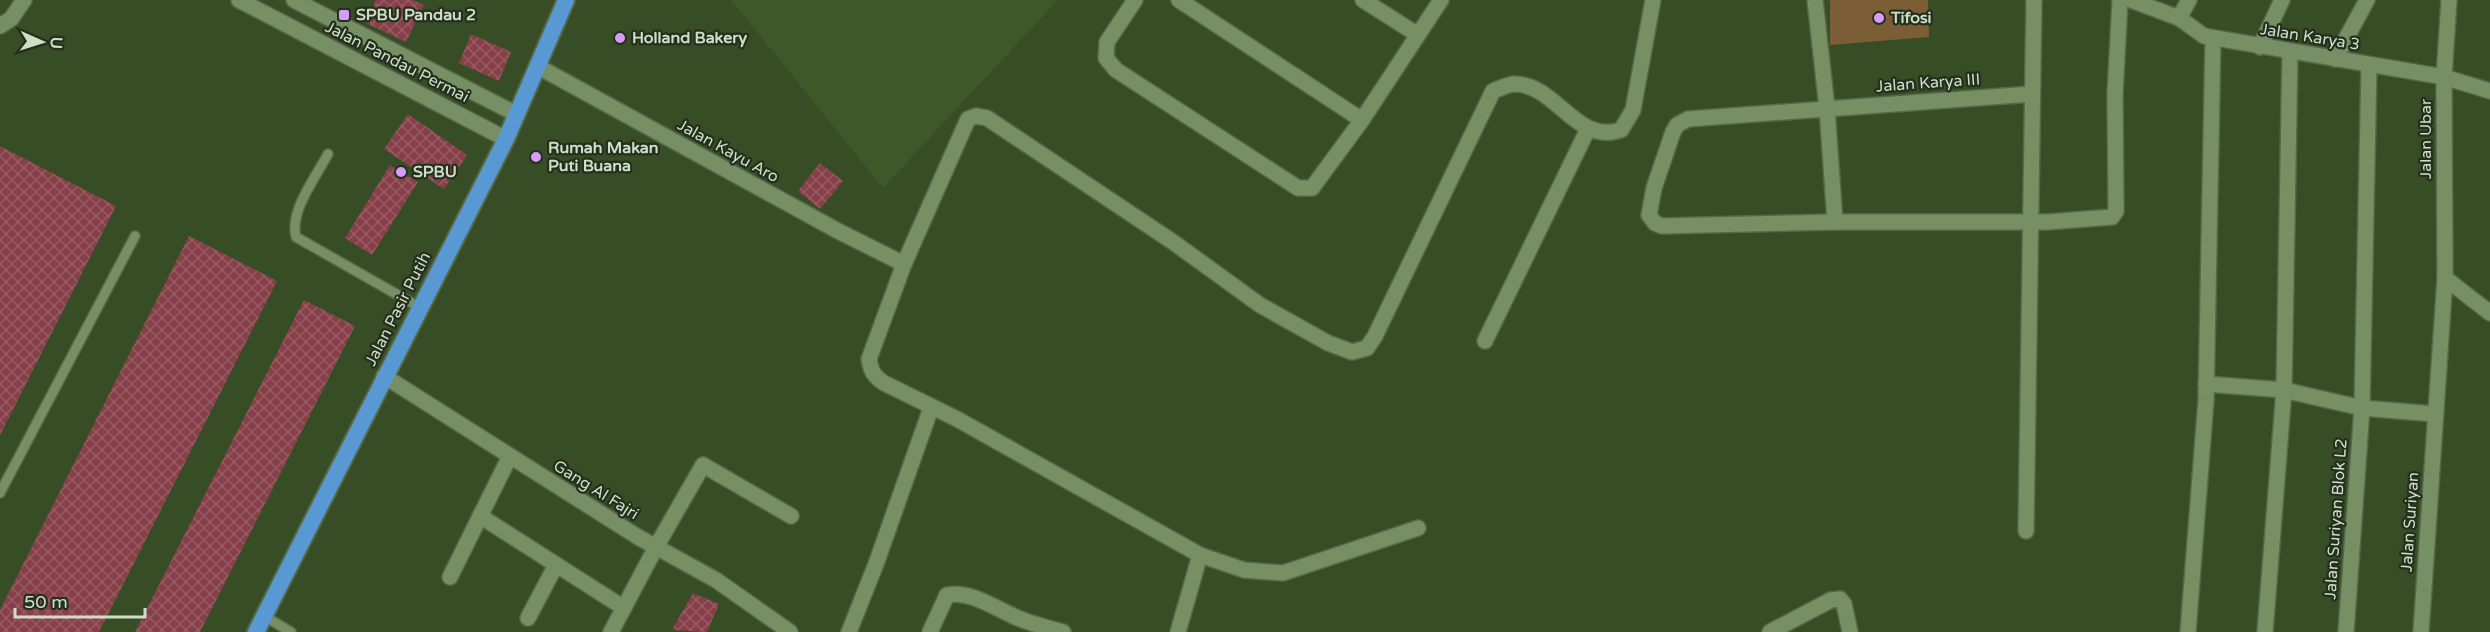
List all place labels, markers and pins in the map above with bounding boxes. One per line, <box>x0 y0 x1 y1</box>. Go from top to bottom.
place label: SPBU Pandau 2 <box>356 5 476 25</box>
marker: SPBU Pandau 2 <box>337 8 351 22</box>
place label: Tifosi <box>1890 8 1932 28</box>
marker: Tifosi <box>1872 11 1886 25</box>
place label: Holland Bakery <box>632 28 747 48</box>
marker: Holland Bakery <box>613 31 627 45</box>
place label: Rumah Makan Puti Buana <box>548 138 658 176</box>
marker: Rumah Makan Puti Buana <box>529 150 543 164</box>
place label: SPBU <box>413 162 457 182</box>
marker: SPBU <box>394 165 408 179</box>

